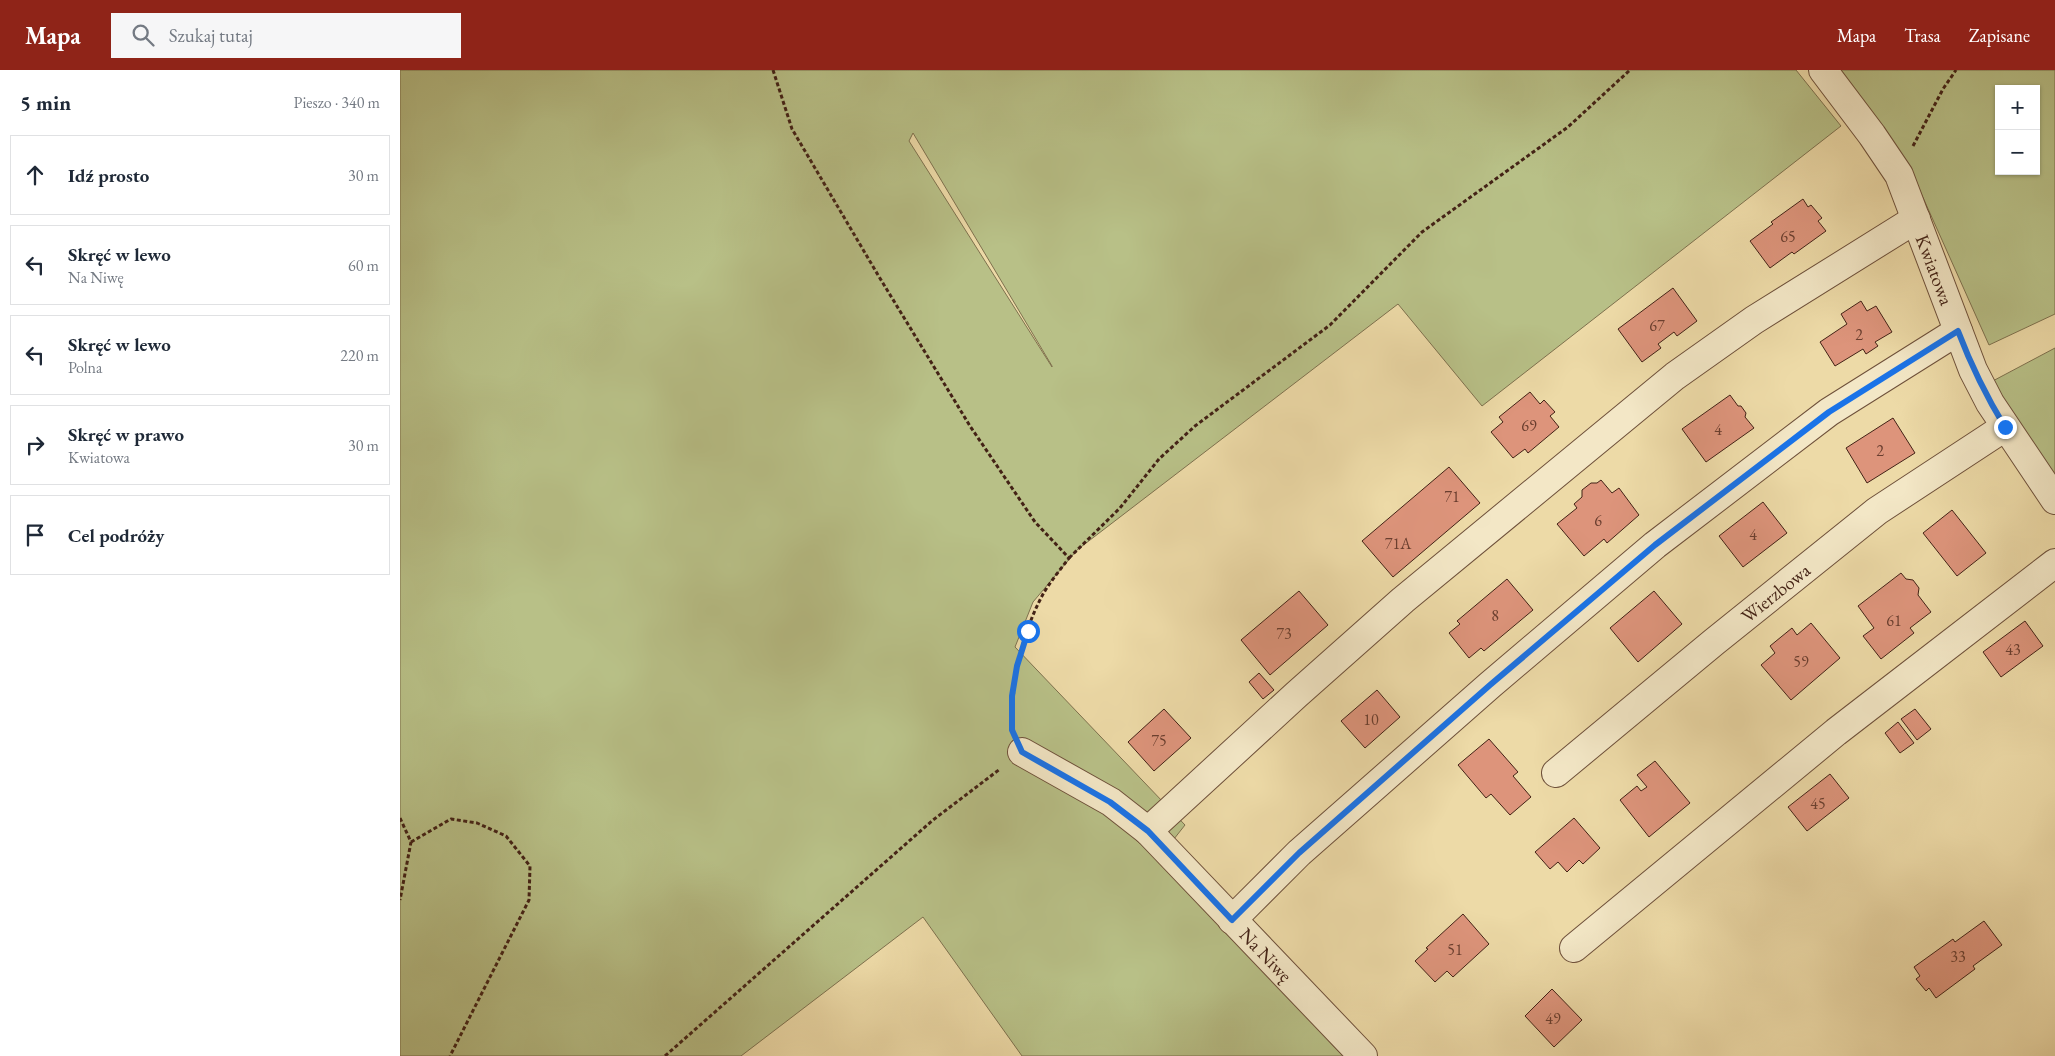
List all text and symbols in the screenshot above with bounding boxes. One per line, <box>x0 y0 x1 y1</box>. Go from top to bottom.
search box <box>111 13 461 58</box>
text: Mapa <box>25 20 81 51</box>
icon: search <box>129 21 157 49</box>
text: Szukaj tutaj <box>169 23 253 48</box>
text: Mapa <box>1837 24 1876 47</box>
text: Trasa <box>1904 24 1941 47</box>
text: Zapisane <box>1969 24 2030 47</box>
map controls <box>1995 85 2040 175</box>
button: + <box>1995 85 2040 130</box>
text: 5 min <box>20 89 71 116</box>
text: Pieszo · 340 m <box>294 92 380 113</box>
button: − <box>1995 130 2040 175</box>
icon: ahead <box>21 161 49 189</box>
text: Idź prosto <box>68 163 149 188</box>
text: 30 m <box>348 165 379 186</box>
house number: 65 <box>1780 226 1796 247</box>
street label: Kwiatowa <box>1910 231 1959 309</box>
text: Skręć w lewo <box>68 242 171 267</box>
icon: left <box>21 251 49 279</box>
text: 60 m <box>348 255 379 276</box>
text: Na Niwę <box>68 267 124 288</box>
house number: 67 <box>1649 315 1665 336</box>
house number: 2 <box>1855 324 1863 345</box>
text: Skręć w lewo <box>68 332 171 357</box>
icon: left <box>21 341 49 369</box>
text: 220 m <box>340 345 379 366</box>
text: Polna <box>68 357 102 378</box>
house number: 69 <box>1521 415 1537 436</box>
route end <box>1994 416 2017 439</box>
house number: 4 <box>1714 419 1722 440</box>
text: Skręć w prawo <box>68 422 184 447</box>
icon: right <box>21 431 49 459</box>
text: 30 m <box>348 435 379 456</box>
house number: 2 <box>1876 440 1884 461</box>
text: Kwiatowa <box>68 447 130 468</box>
house number: 71 <box>1444 486 1460 507</box>
house number: 6 <box>1594 510 1602 531</box>
icon: arrive <box>21 521 49 549</box>
text: Cel podróży <box>68 523 164 548</box>
house number: 4 <box>1749 524 1757 545</box>
house number: 71A <box>1385 533 1412 554</box>
street label: Wierzbowa <box>1736 557 1816 628</box>
house number: 8 <box>1491 605 1499 626</box>
house number: 61 <box>1886 610 1902 631</box>
route start <box>1017 620 1040 643</box>
house number: 73 <box>1276 623 1292 644</box>
house number: 43 <box>2005 639 2021 660</box>
house number: 59 <box>1793 651 1809 672</box>
house number: 10 <box>1363 709 1379 730</box>
house number: 75 <box>1151 730 1167 751</box>
house number: 45 <box>1810 793 1826 814</box>
street label: Na Niwę <box>1234 922 1298 987</box>
house number: 51 <box>1447 939 1463 960</box>
house number: 33 <box>1950 946 1966 967</box>
house number: 49 <box>1545 1008 1561 1029</box>

